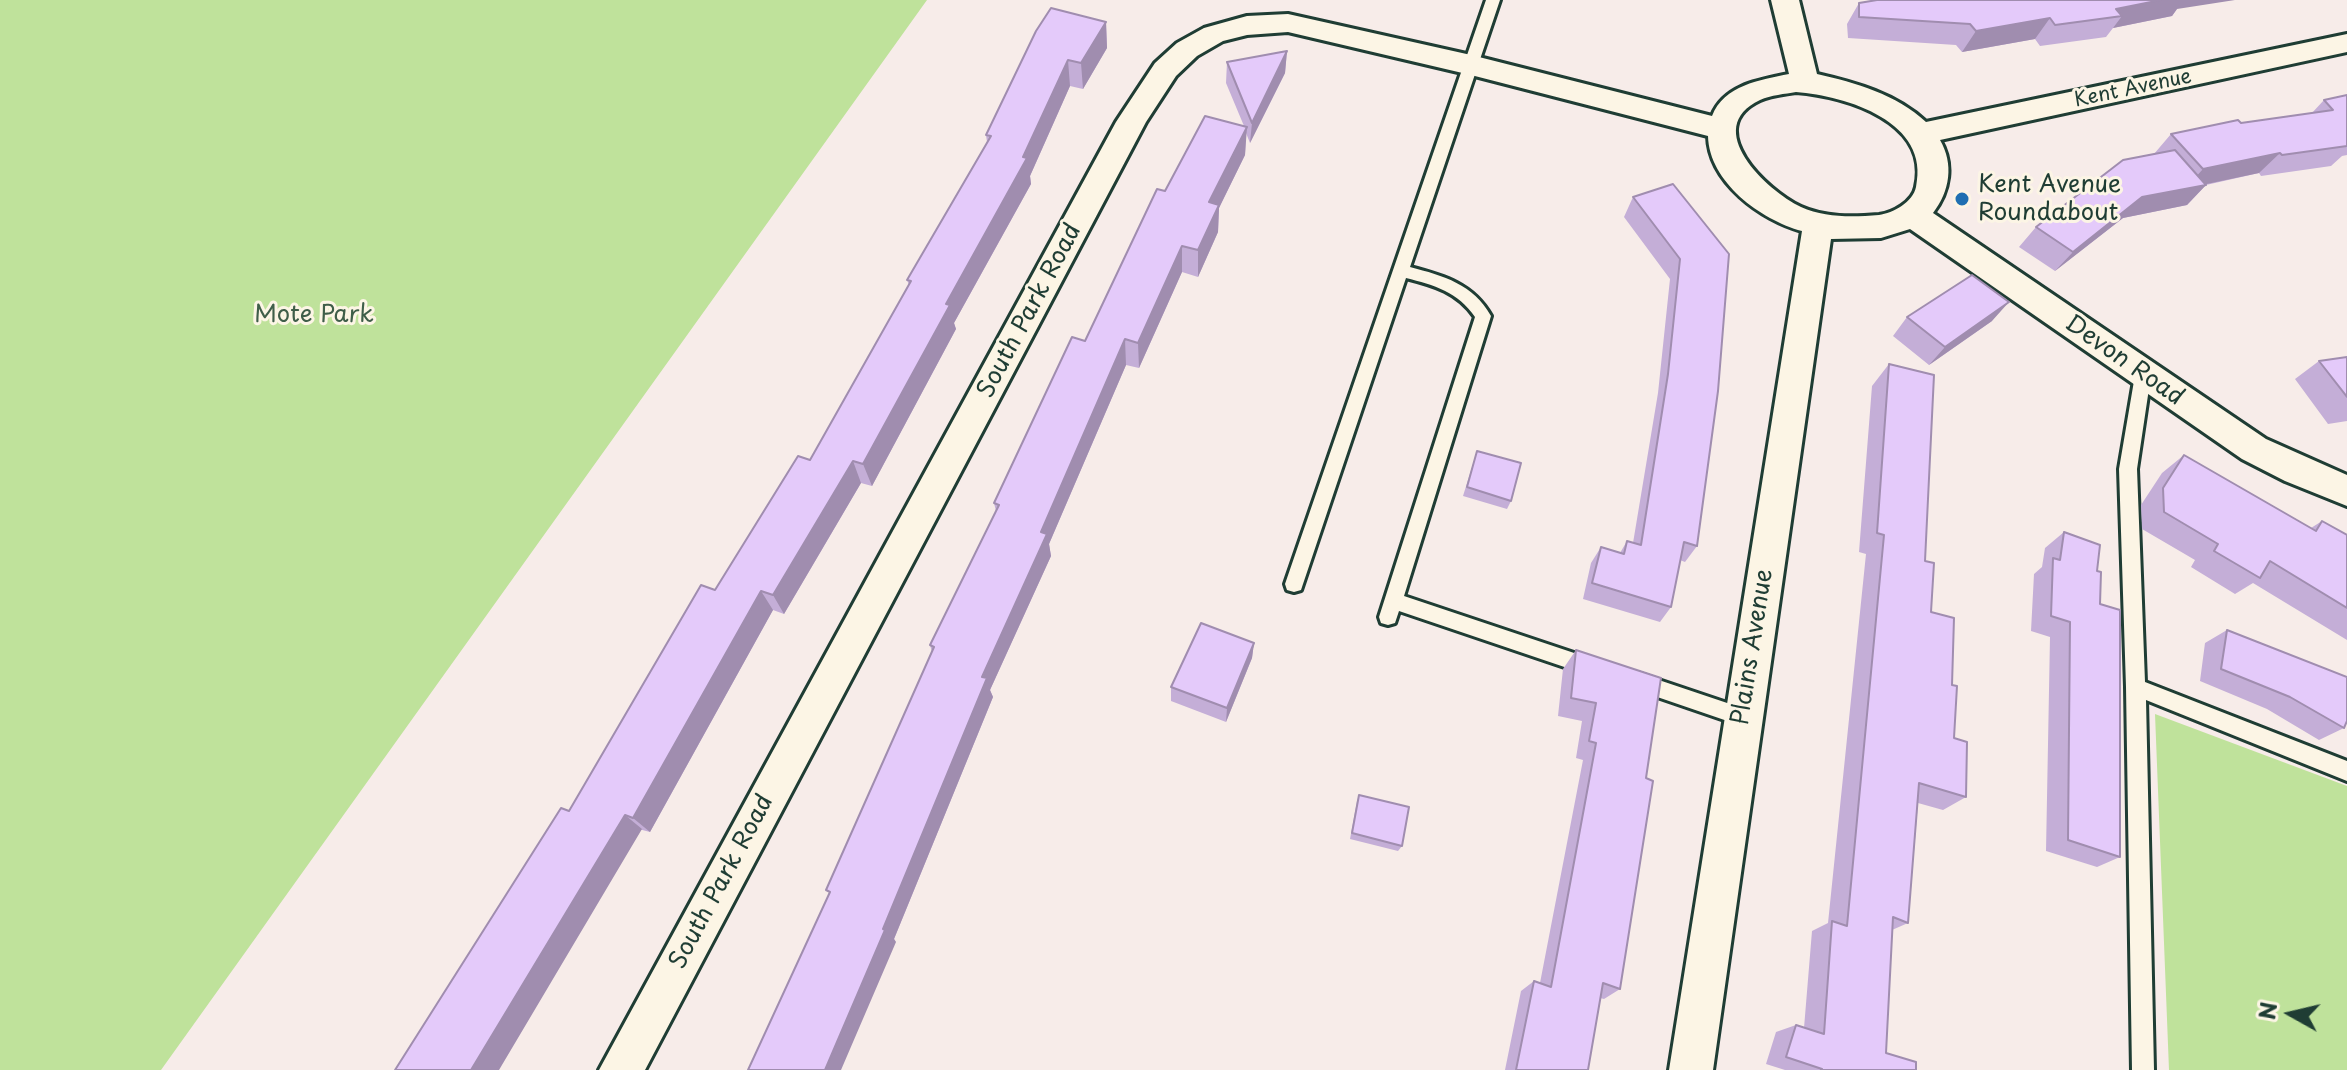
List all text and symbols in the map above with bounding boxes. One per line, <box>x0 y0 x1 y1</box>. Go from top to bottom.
street label: Kent Avenue <box>2072 65 2194 113</box>
place label: Kent Avenue Roundabout <box>1978 171 2121 227</box>
marker: Kent Avenue Roundabout <box>1953 190 1971 208</box>
street label: South Park Road <box>972 219 1088 403</box>
park label: Mote Park <box>254 301 374 329</box>
street label: Devon Road <box>2059 310 2189 412</box>
street label: Plains Avenue <box>1726 567 1780 727</box>
street label: South Park Road <box>664 790 780 974</box>
north arrow <box>2251 974 2331 1054</box>
text: N <box>2249 1000 2284 1022</box>

